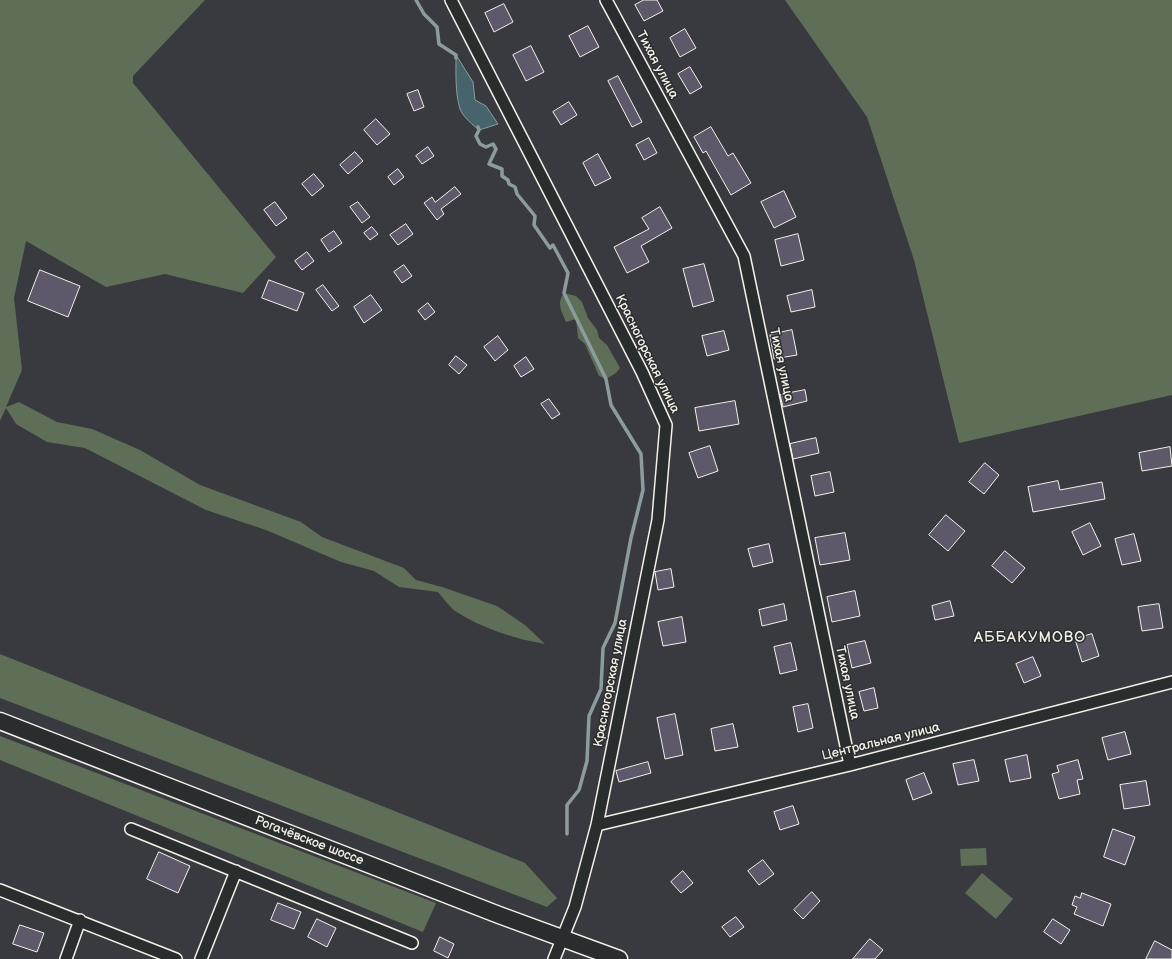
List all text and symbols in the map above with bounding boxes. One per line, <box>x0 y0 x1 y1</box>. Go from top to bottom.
street label: Тихая улица <box>633 28 681 102</box>
street label: Красногорская улица <box>611 292 683 416</box>
street label: Тихая улица <box>766 327 796 403</box>
street label: Красногорская улица <box>591 618 631 748</box>
district label: АББАКУМОВО <box>974 629 1086 647</box>
street label: Тихая улица <box>832 645 862 721</box>
street label: Центральная улица <box>820 720 942 764</box>
street label: Рогачёвское шоссе <box>252 813 366 869</box>

